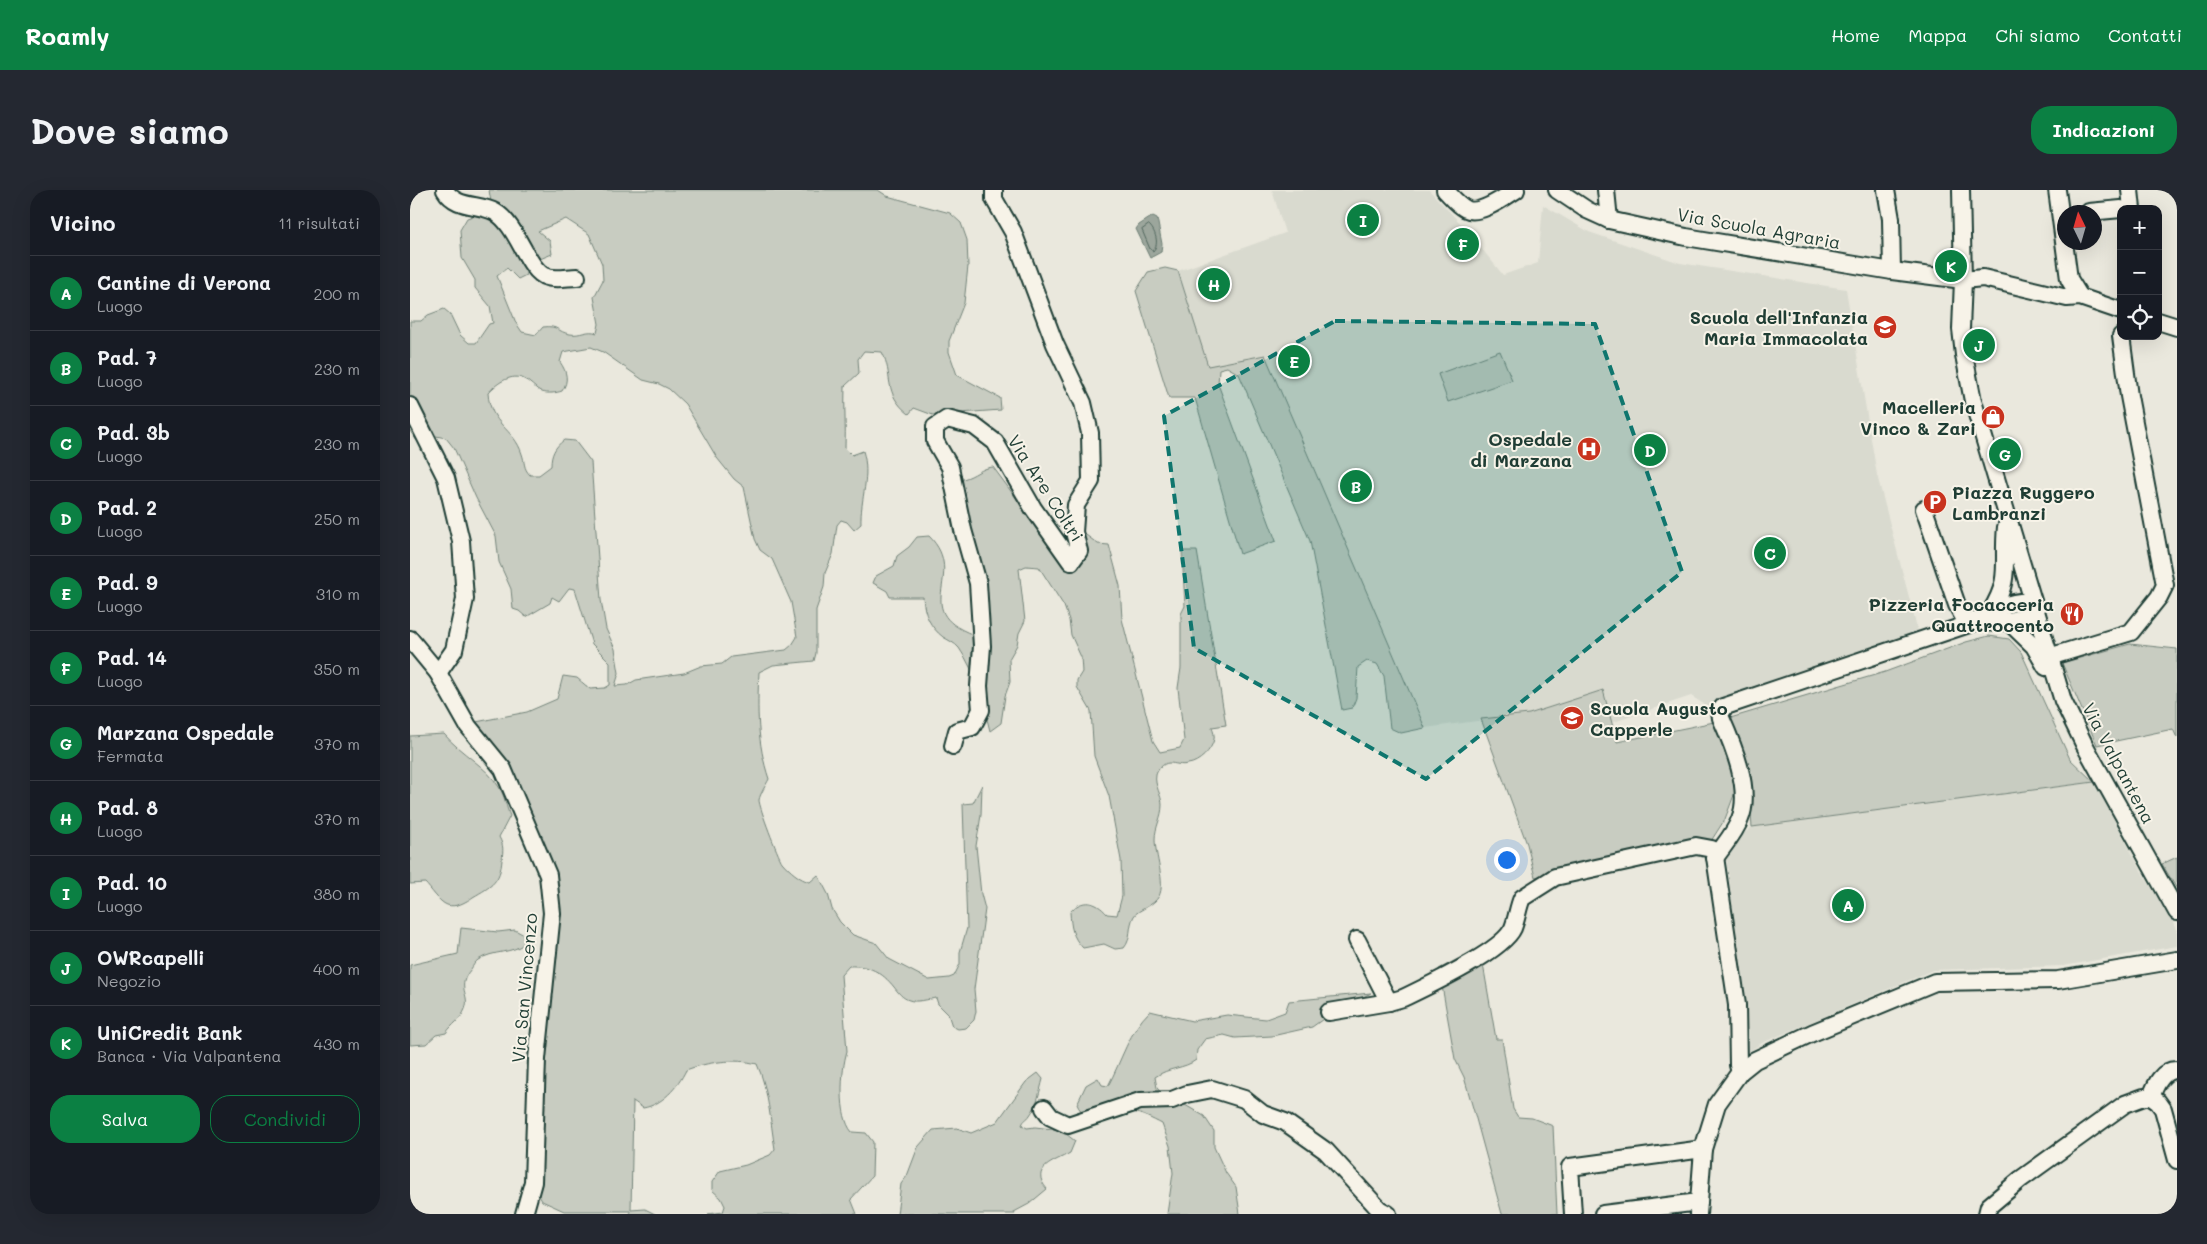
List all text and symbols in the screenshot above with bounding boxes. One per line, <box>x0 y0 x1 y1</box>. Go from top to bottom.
text: Roamly <box>25 20 109 51</box>
text: Home <box>1831 23 1880 47</box>
text: Mappa <box>1908 23 1967 47</box>
text: Chi siamo <box>1995 23 2080 47</box>
text: Contatti <box>2108 23 2182 47</box>
button: Indicazioni <box>2031 106 2177 154</box>
text: Dove siamo <box>30 107 229 153</box>
pin: I <box>1347 201 1379 239</box>
street label: Via Scuola Agraria <box>1675 202 1843 254</box>
north arrow <box>2057 205 2102 250</box>
map controls <box>2117 205 2162 340</box>
button: + <box>2117 205 2162 250</box>
text: Vicino <box>50 209 115 236</box>
text: 11 risultati <box>278 212 360 233</box>
pin: F <box>1447 225 1479 263</box>
pin: K <box>1935 247 1967 285</box>
button: − <box>2117 250 2162 295</box>
pin: H <box>1198 265 1230 303</box>
text: Cantine di Verona <box>97 270 271 295</box>
text: A <box>60 283 72 304</box>
text: 200 m <box>313 283 360 304</box>
text: Luogo <box>97 295 142 316</box>
button: locate <box>2117 295 2162 340</box>
place label: Scuola dell'Infanzia Maria Immacolata <box>1690 305 1868 350</box>
school or university icon: Scuola dell'Infanzia Maria Immacolata <box>1872 314 1898 340</box>
pin: J <box>1963 326 1995 364</box>
pin: E <box>1278 342 1310 380</box>
text: Pad. 7 <box>97 345 157 370</box>
text: B <box>61 358 71 379</box>
text: 230 m <box>314 358 360 379</box>
text: Luogo <box>97 370 142 391</box>
place label: Macelleria Vinco & Zari <box>1860 395 1976 440</box>
shop icon: Macelleria Vinco & Zari <box>1980 404 2006 430</box>
text: Pad. 3b <box>97 420 170 445</box>
place label: Ospedale di Marzana <box>1470 427 1572 472</box>
street label: Via Are Coltri <box>1002 430 1090 546</box>
pin: D <box>1634 431 1666 469</box>
text: C <box>60 433 72 454</box>
text: 230 m <box>314 433 360 454</box>
pin: G <box>1989 435 2021 473</box>
hospital icon: Ospedale di Marzana <box>1576 436 1602 462</box>
text: Luogo <box>97 445 142 466</box>
pin: B <box>1340 467 1372 505</box>
place label: Piazza Ruggero Lambranzi <box>1952 480 2095 525</box>
parking icon: Piazza Ruggero Lambranzi <box>1922 489 1948 515</box>
text: Pad. 2 <box>97 495 157 520</box>
text: D <box>60 508 72 529</box>
text: 250 m <box>314 508 360 529</box>
text: Luogo <box>97 520 142 541</box>
pin: C <box>1754 534 1786 572</box>
text: Pad. 9 <box>97 570 158 595</box>
text: E <box>61 583 71 604</box>
text: 310 m <box>316 583 360 604</box>
place label: Pizzeria Focacceria Quattrocento <box>1869 592 2054 637</box>
text: Luogo <box>97 595 142 616</box>
restaurant icon: Pizzeria Focacceria Quattrocento <box>2059 601 2085 627</box>
text: Pad. 14 <box>97 645 167 670</box>
text: F <box>61 658 71 679</box>
text: 350 m <box>314 658 360 679</box>
text: Luogo <box>97 670 142 691</box>
place label: Scuola Augusto Capperle <box>1590 696 1728 741</box>
street label: Via Valpantena <box>2077 698 2161 828</box>
school or university icon: Scuola Augusto Capperle <box>1559 705 1585 731</box>
text: Marzana Ospedale <box>97 720 274 745</box>
text: G <box>60 733 72 754</box>
text: 370 m <box>314 733 360 754</box>
text: Fermata <box>97 745 164 766</box>
text: Pad. 8 <box>97 795 158 820</box>
text: H <box>60 808 72 829</box>
text: 370 m <box>314 808 360 829</box>
text: Luogo <box>97 820 142 841</box>
your location <box>1494 847 1520 873</box>
text: Pad. 10 <box>97 870 167 895</box>
text: I <box>62 883 70 904</box>
text: 380 m <box>313 883 360 904</box>
pin: A <box>1832 886 1864 924</box>
text: Luogo <box>97 895 142 916</box>
street label: Via San Vincenzo <box>505 912 543 1064</box>
text: OWRcapelli <box>97 945 205 970</box>
text: J <box>61 958 71 979</box>
text: 400 m <box>313 958 360 979</box>
text: Negozio <box>97 970 161 991</box>
text: UniCredit Bank <box>97 1020 242 1045</box>
text: K <box>61 1033 71 1054</box>
text: 430 m <box>313 1033 360 1054</box>
text: Banca · Via Valpantena <box>97 1045 281 1066</box>
button: Salva <box>50 1095 200 1143</box>
button: Condividi <box>210 1095 360 1143</box>

